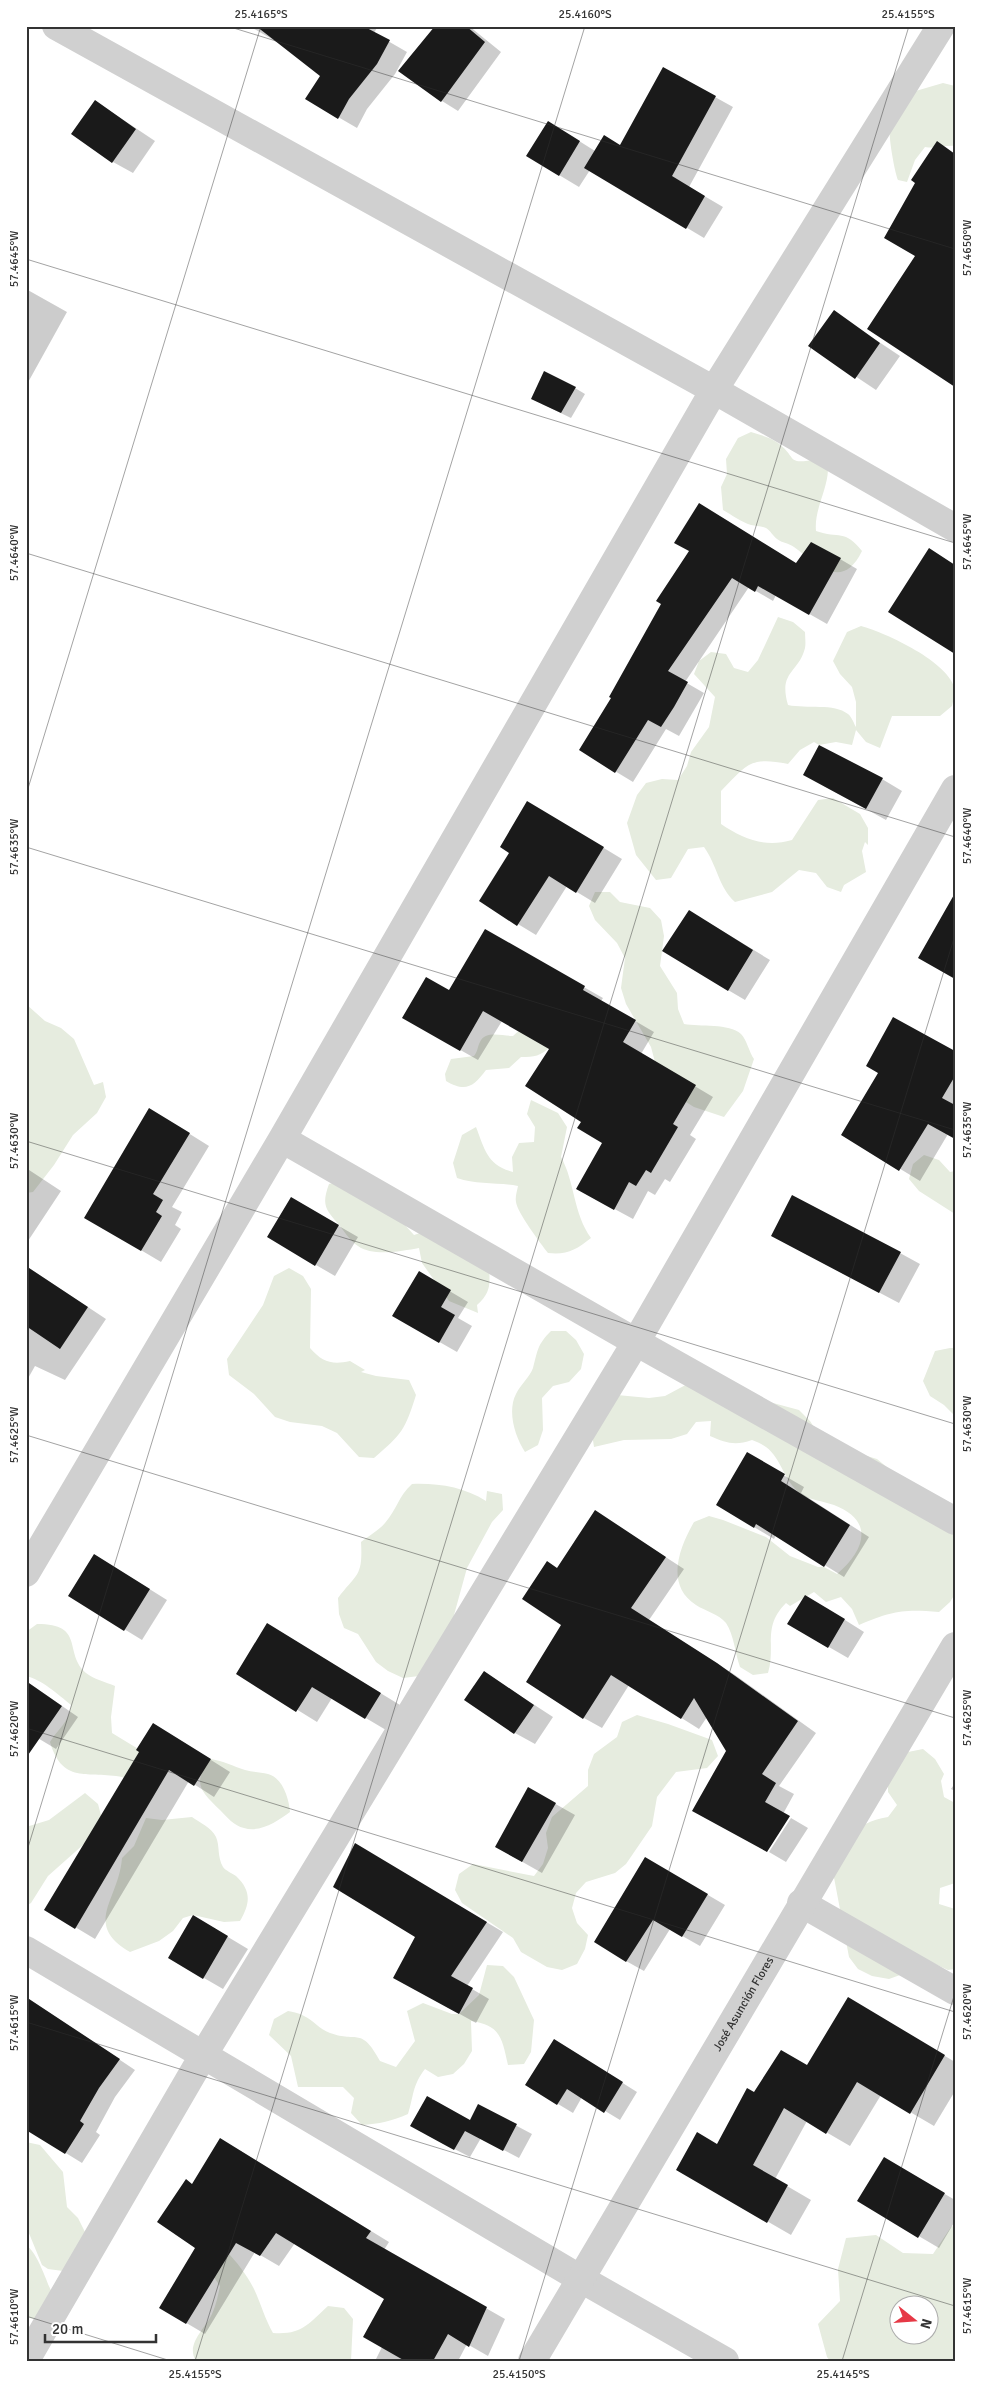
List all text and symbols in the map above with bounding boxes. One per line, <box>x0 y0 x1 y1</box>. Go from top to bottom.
text: 25.4165°S <box>234 7 288 22</box>
text: 25.4160°S <box>558 7 612 22</box>
text: 25.4155°S <box>881 7 935 22</box>
text: 57.4650°W <box>960 220 975 276</box>
text: 57.4645°W <box>7 231 22 287</box>
text: 57.4645°W <box>960 514 975 570</box>
text: 57.4640°W <box>7 525 22 581</box>
text: 57.4640°W <box>960 808 975 864</box>
text: 57.4635°W <box>7 819 22 875</box>
text: 57.4635°W <box>960 1102 975 1158</box>
text: 57.4630°W <box>7 1113 22 1169</box>
text: 57.4630°W <box>960 1396 975 1452</box>
text: 57.4625°W <box>7 1407 22 1463</box>
text: 57.4625°W <box>960 1690 975 1746</box>
text: 57.4620°W <box>7 1701 22 1757</box>
street label: José Asunción Flores <box>710 1954 777 2054</box>
text: 57.4620°W <box>960 1984 975 2040</box>
text: 57.4615°W <box>7 1995 22 2051</box>
text: 57.4615°W <box>960 2278 975 2334</box>
text: 57.4610°W <box>7 2289 22 2345</box>
north arrow <box>888 2294 938 2344</box>
scale bar <box>45 2312 156 2344</box>
text: N <box>916 2317 936 2331</box>
text: 20 m <box>52 2320 83 2338</box>
text: 25.4155°S <box>168 2367 222 2382</box>
text: 25.4150°S <box>492 2367 546 2382</box>
text: 25.4145°S <box>816 2367 870 2382</box>

